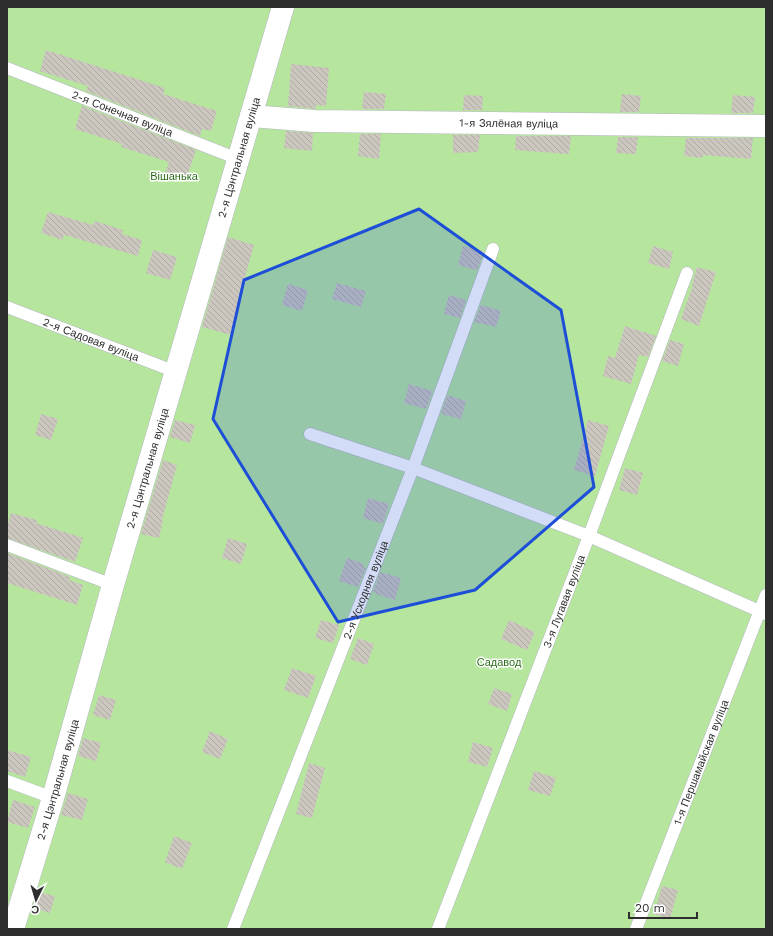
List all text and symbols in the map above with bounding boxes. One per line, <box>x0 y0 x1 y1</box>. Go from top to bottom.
street label: 2-я Сонечная вуліца <box>70 88 176 139</box>
street label: 2-я Цэнтральная вуліца <box>215 95 263 219</box>
street label: 1-я Зялёная вуліца <box>459 116 559 130</box>
park label: Вішанька <box>150 170 199 183</box>
street label: 2-я Садовая вуліца <box>41 315 142 364</box>
street label: 2-я Цэнтральная вуліца <box>123 406 171 530</box>
street label: 2-я Усходняя вуліца <box>340 538 391 641</box>
street label: 3-я Лугавая вуліца <box>540 552 588 650</box>
park label: Садавод <box>477 656 522 669</box>
street label: 1-я Першамайская вуліца <box>671 697 731 827</box>
street label: 2-я Цэнтральная вуліца <box>34 717 82 841</box>
north arrow <box>16 880 56 920</box>
scale bar <box>629 894 697 920</box>
text: 20 m <box>635 901 665 915</box>
text: С <box>31 903 40 916</box>

